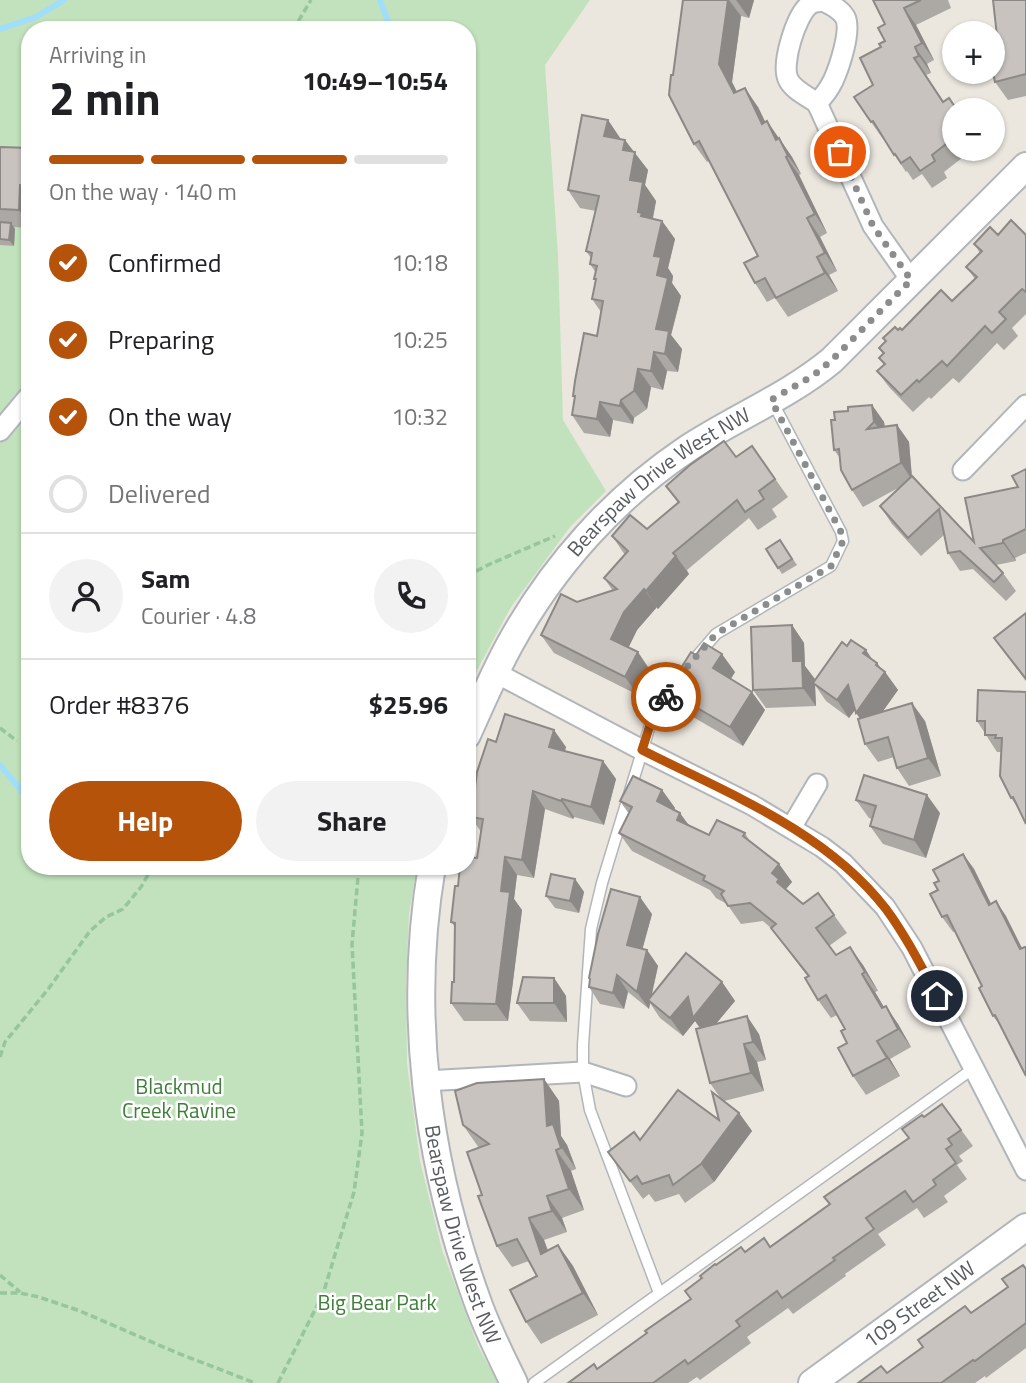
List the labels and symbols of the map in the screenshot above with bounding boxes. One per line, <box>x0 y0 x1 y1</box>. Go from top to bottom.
pin <box>810 122 870 182</box>
street label: Bearspaw Drive West NW <box>559 398 756 563</box>
courier <box>631 662 701 732</box>
pin <box>907 966 967 1026</box>
park label: Blackmud Creek Ravine <box>122 1070 236 1126</box>
street label: Bearspaw Drive West NW <box>417 1122 510 1349</box>
street label: 109 Street NW <box>856 1252 981 1356</box>
park label: Big Bear Park <box>317 1286 437 1318</box>

